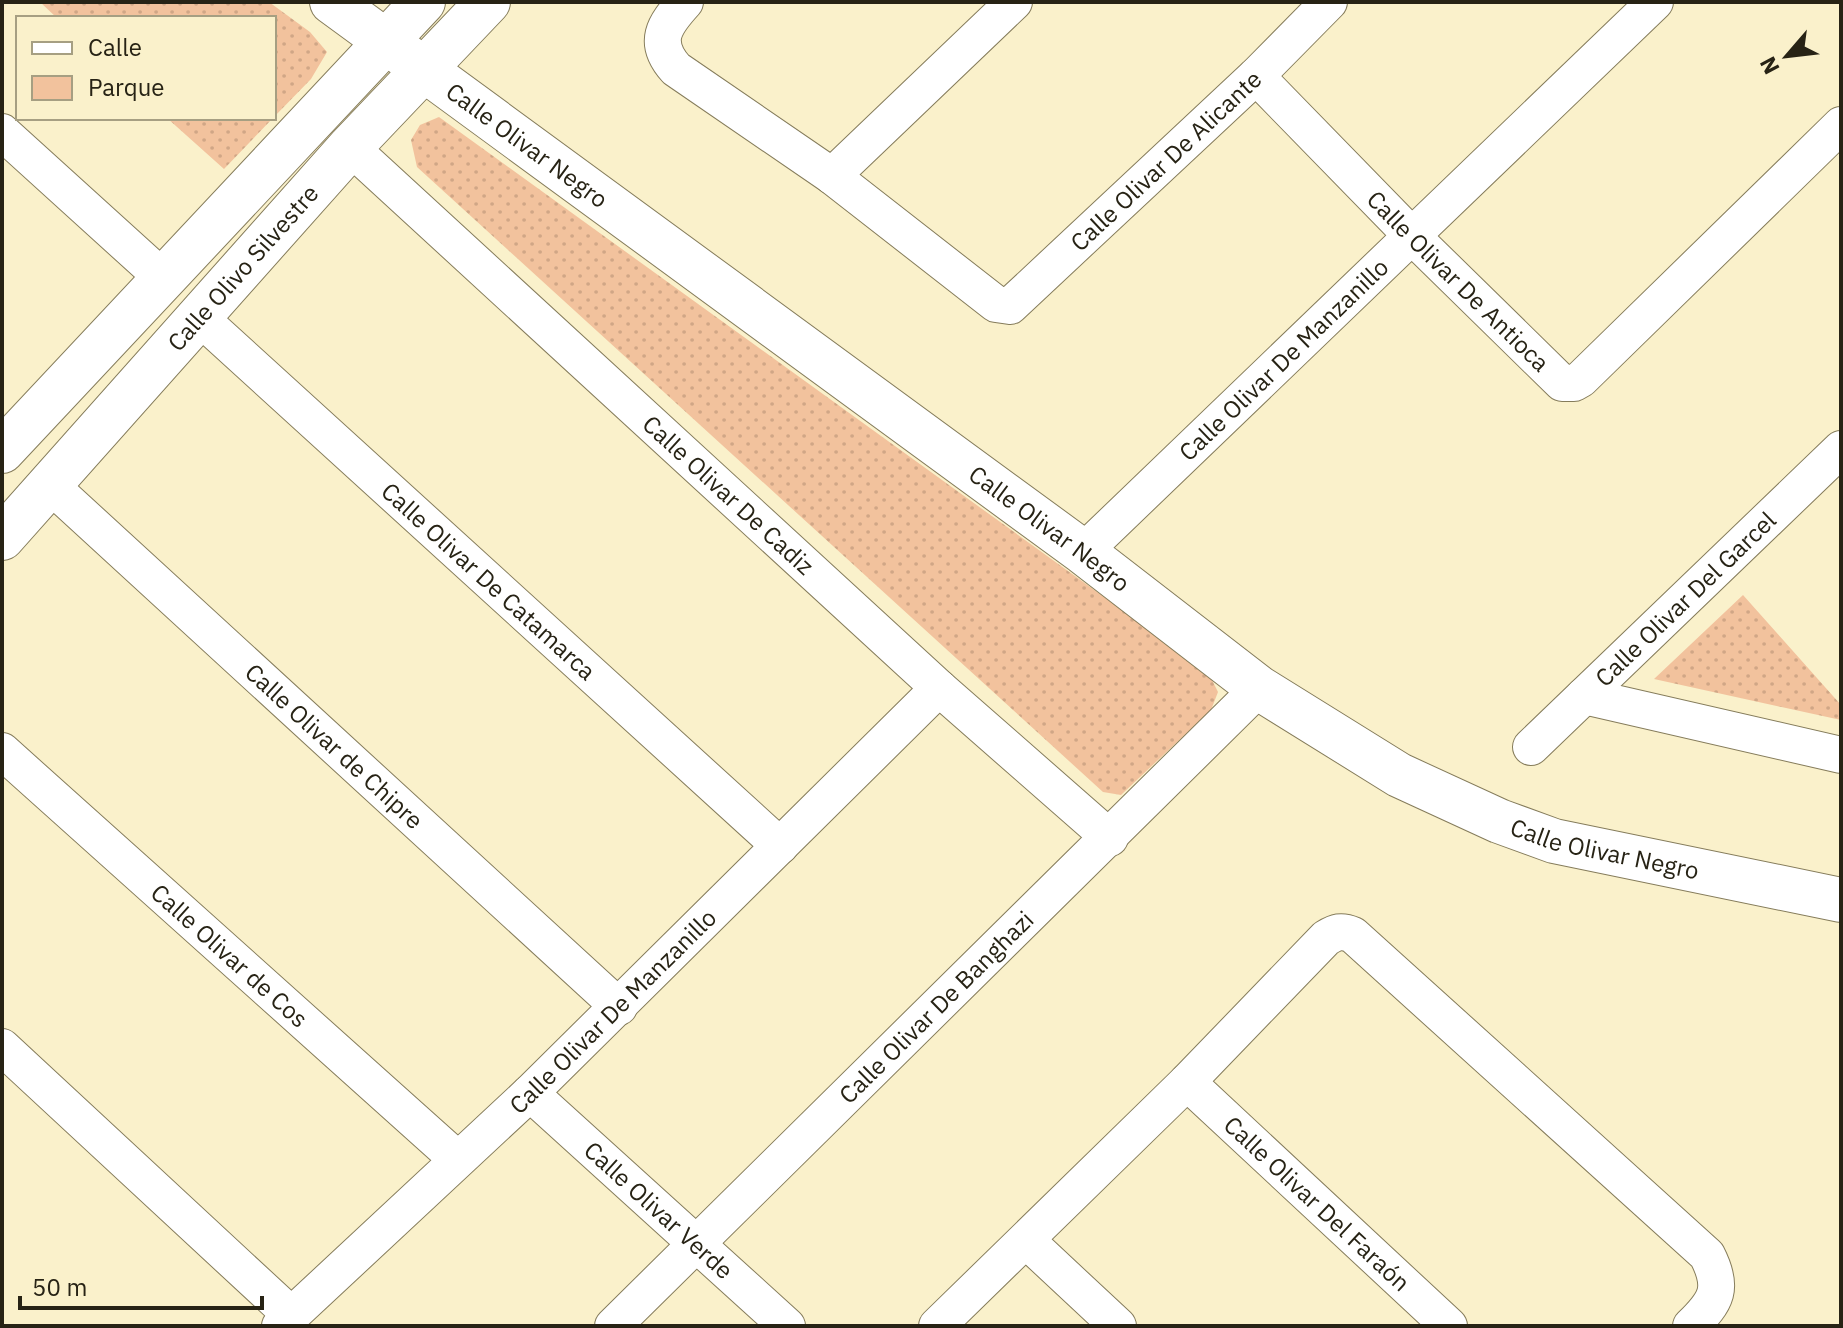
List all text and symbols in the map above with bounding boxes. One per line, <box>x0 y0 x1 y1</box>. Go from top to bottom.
legend <box>16 16 276 120</box>
north arrow <box>1747 16 1827 96</box>
text: Calle <box>88 31 142 63</box>
text: N <box>1752 52 1785 79</box>
street label: Calle Olivar De Alicante <box>1063 63 1268 258</box>
text: Parque <box>88 71 165 103</box>
street label: Calle Olivar Negro <box>440 75 615 215</box>
street label: Calle Olivo Silvestre <box>160 177 325 358</box>
street label: Calle Olivar De Antioca <box>1360 183 1557 378</box>
street label: Calle Olivar De Manzanillo <box>1172 251 1395 468</box>
street label: Calle Olivar De Cadiz <box>636 408 821 581</box>
street label: Calle Olivar Negro <box>963 458 1137 599</box>
street label: Calle Olivar De Catamarca <box>375 475 603 687</box>
street label: Calle Olivar Del Garcel <box>1588 504 1783 693</box>
street label: Calle Olivar de Chipre <box>238 656 430 836</box>
street label: Calle Olivar Negro <box>1506 811 1702 886</box>
street label: Calle Olivar de Cos <box>144 876 315 1034</box>
street label: Calle Olivar De Manzanillo <box>502 902 723 1121</box>
street label: Calle Olivar De Banghazi <box>832 904 1040 1110</box>
street label: Calle Olivar Del Faraón <box>1217 1109 1417 1298</box>
street label: Calle Olivar Verde <box>577 1134 740 1286</box>
scale bar <box>20 1260 262 1310</box>
text: 50 m <box>32 1271 87 1303</box>

